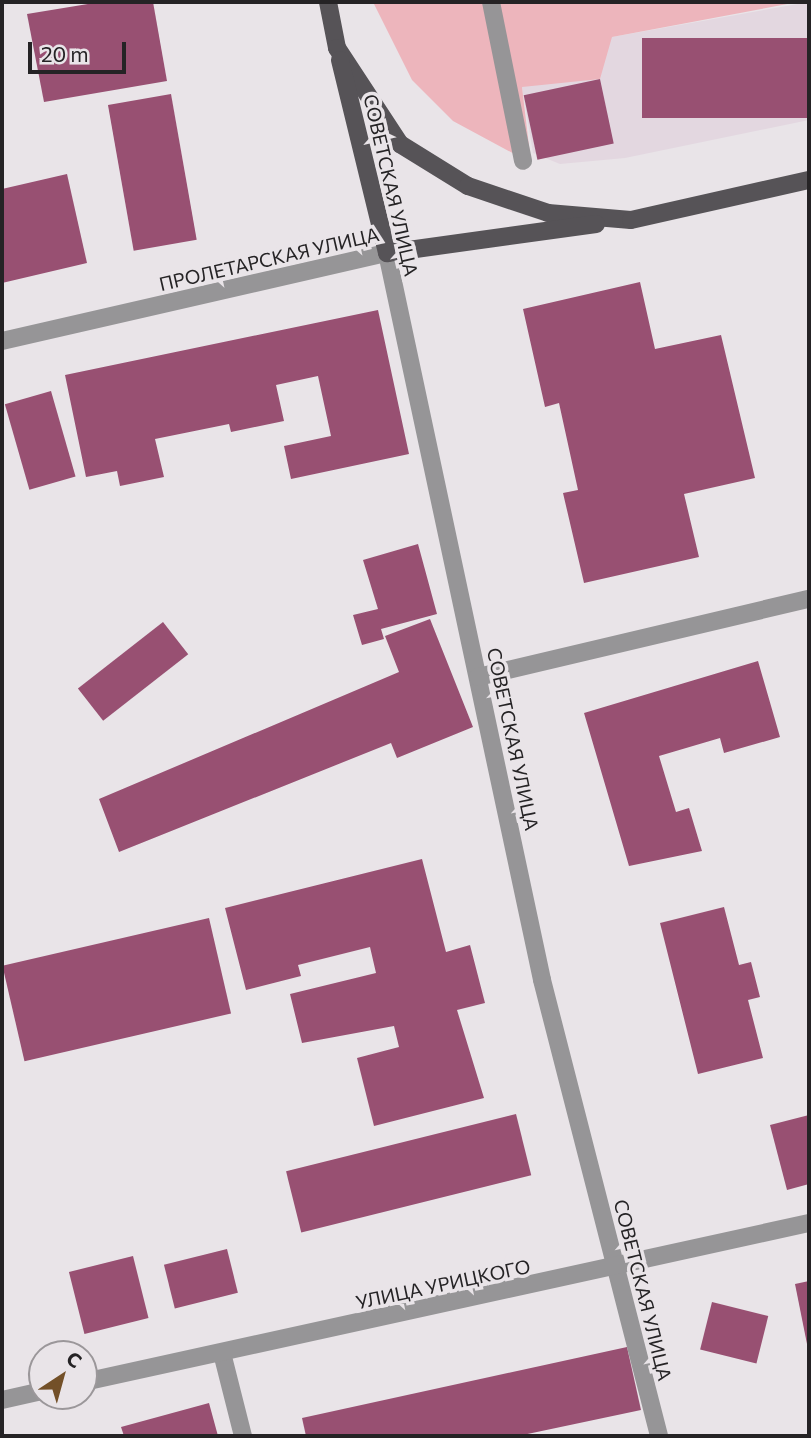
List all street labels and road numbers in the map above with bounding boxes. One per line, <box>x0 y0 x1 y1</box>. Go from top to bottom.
street label: СОВЕТСКАЯ УЛИЦА <box>359 92 423 278</box>
street label: ПРОЛЕТАРСКАЯ УЛИЦА <box>157 223 381 295</box>
street label: СОВЕТСКАЯ УЛИЦА <box>482 646 544 832</box>
street label: СОВЕТСКАЯ УЛИЦА <box>609 1197 677 1383</box>
street label: УЛИЦА УРИЦКОГО <box>354 1254 532 1314</box>

